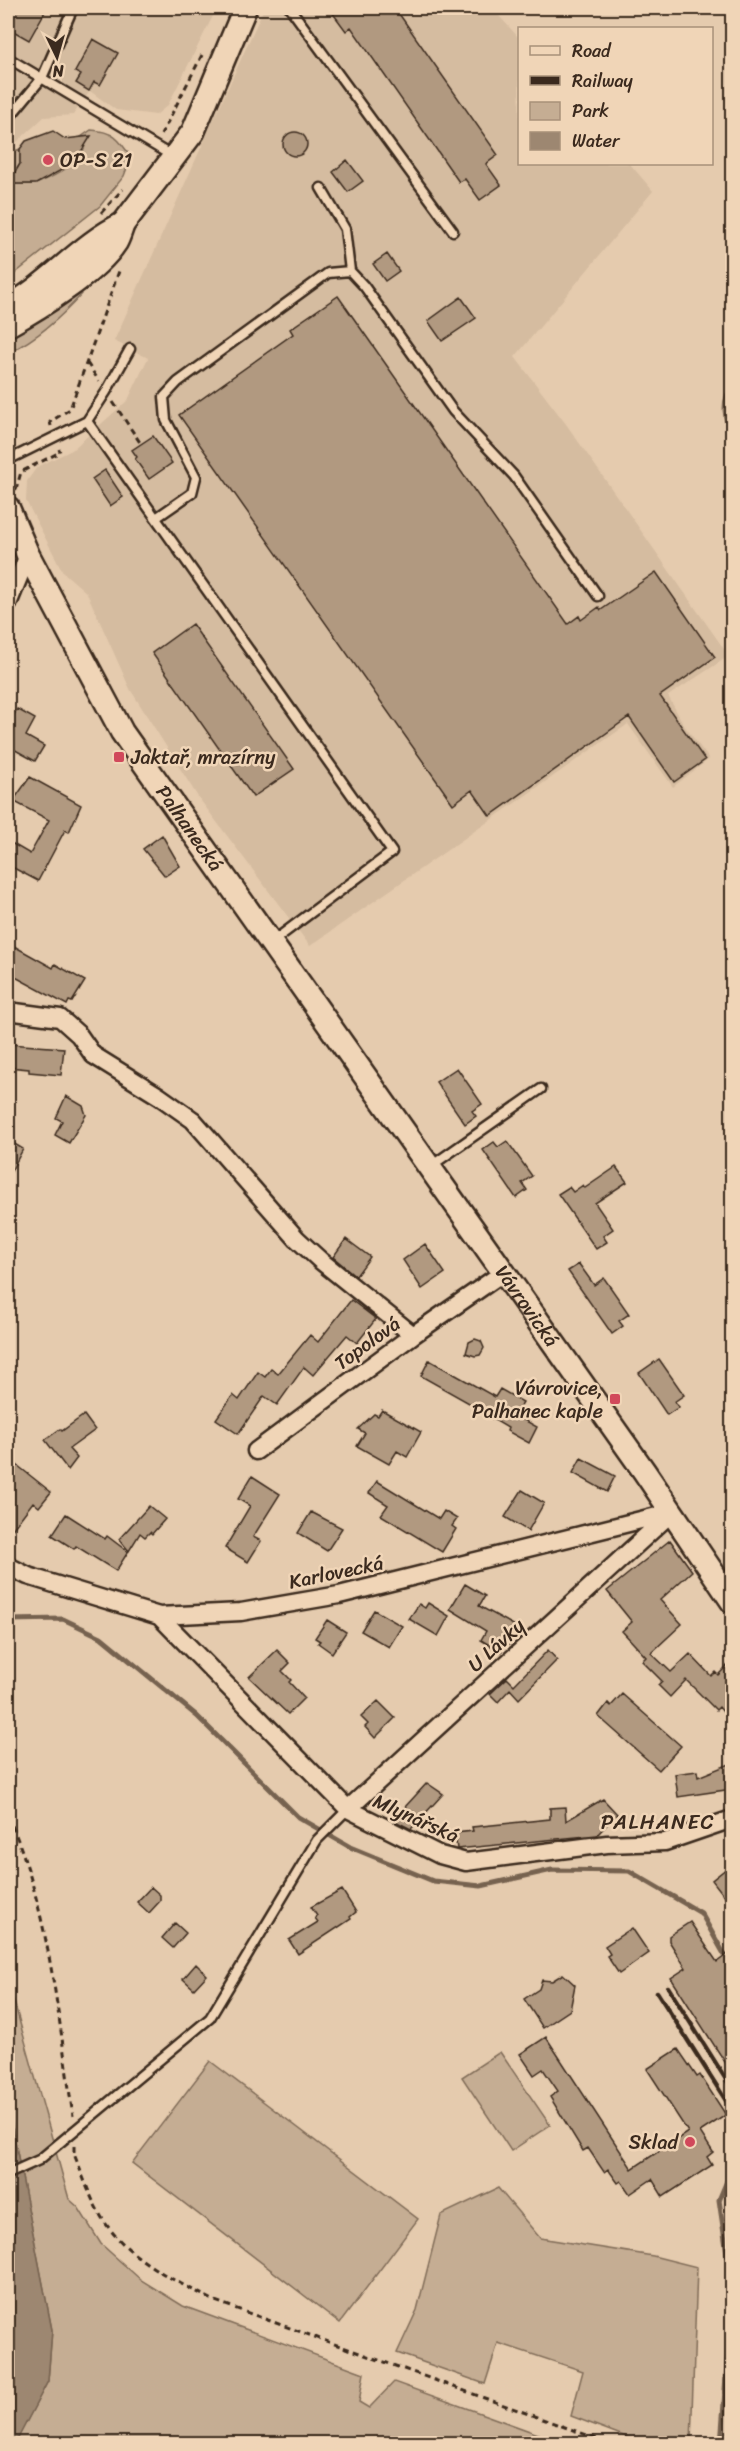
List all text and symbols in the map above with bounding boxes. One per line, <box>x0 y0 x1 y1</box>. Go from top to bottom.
north arrow <box>27 27 87 87</box>
legend <box>518 27 713 165</box>
text: Road <box>572 35 612 67</box>
text: N <box>51 56 66 86</box>
text: Railway <box>572 65 634 97</box>
text: Park <box>572 95 609 127</box>
text: Water <box>572 125 621 157</box>
place label: OP-S 21 <box>60 143 132 178</box>
marker: OP-S 21 <box>41 153 55 167</box>
place label: Jaktař, mrazírny <box>130 740 276 775</box>
marker: Jaktař, mrazírny <box>112 750 126 764</box>
street label: Palhanecká <box>146 777 232 879</box>
street label: Vávrovická <box>486 1258 568 1354</box>
street label: Topolová <box>327 1307 408 1380</box>
place label: Vávrovice, Palhanec kaple <box>472 1371 603 1429</box>
marker: Vávrovice, Palhanec kaple <box>608 1392 622 1406</box>
street label: Karlovecká <box>286 1545 387 1600</box>
street label: U Lávky <box>459 1609 534 1681</box>
street label: Mlynářská <box>367 1784 465 1853</box>
district label: PALHANEC <box>601 1803 715 1841</box>
place label: Sklad <box>629 2125 679 2160</box>
marker: Sklad <box>683 2135 697 2149</box>

